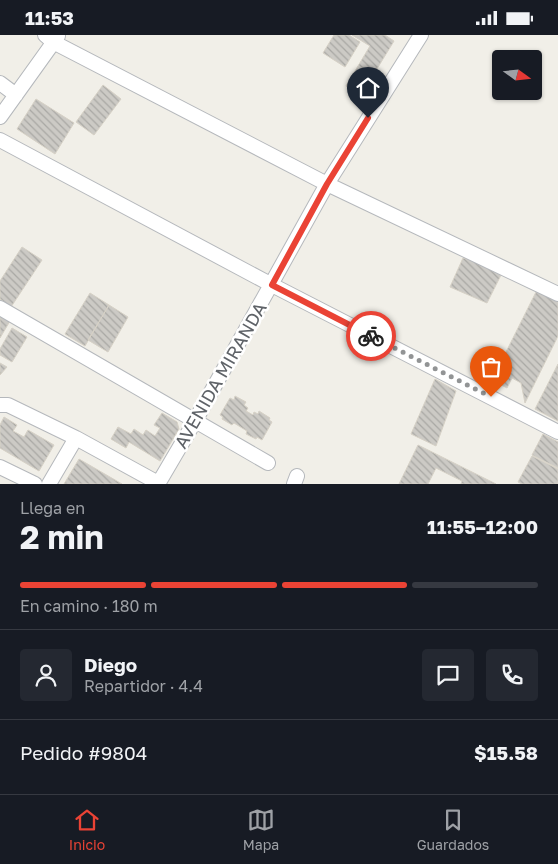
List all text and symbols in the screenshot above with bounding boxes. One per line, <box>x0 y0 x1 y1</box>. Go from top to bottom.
text: 11:53 <box>25 6 74 29</box>
north arrow <box>492 50 542 100</box>
map controls <box>492 50 542 100</box>
pin <box>347 67 389 118</box>
icon: home <box>354 74 382 102</box>
street label: AVENIDA MIRANDA <box>169 298 271 452</box>
courier <box>346 311 396 361</box>
icon: bike <box>357 322 385 350</box>
pin <box>470 346 512 397</box>
icon: bag <box>477 353 505 381</box>
text: Llega en <box>20 498 85 518</box>
text: 11:55–12:00 <box>427 515 538 538</box>
text: 2 min <box>20 518 104 556</box>
text: En camino · 180 m <box>20 596 158 616</box>
button: person <box>20 649 72 701</box>
button: chat <box>422 649 474 701</box>
button: phone <box>486 649 538 701</box>
text: Diego <box>84 653 137 676</box>
text: Repartidor · 4.4 <box>84 676 203 696</box>
text: Pedido #9804 <box>20 741 147 764</box>
text: $15.58 <box>474 741 538 764</box>
tab: Inicio <box>69 806 105 853</box>
tab: Mapa <box>243 806 279 853</box>
tab: Guardados <box>417 806 489 853</box>

